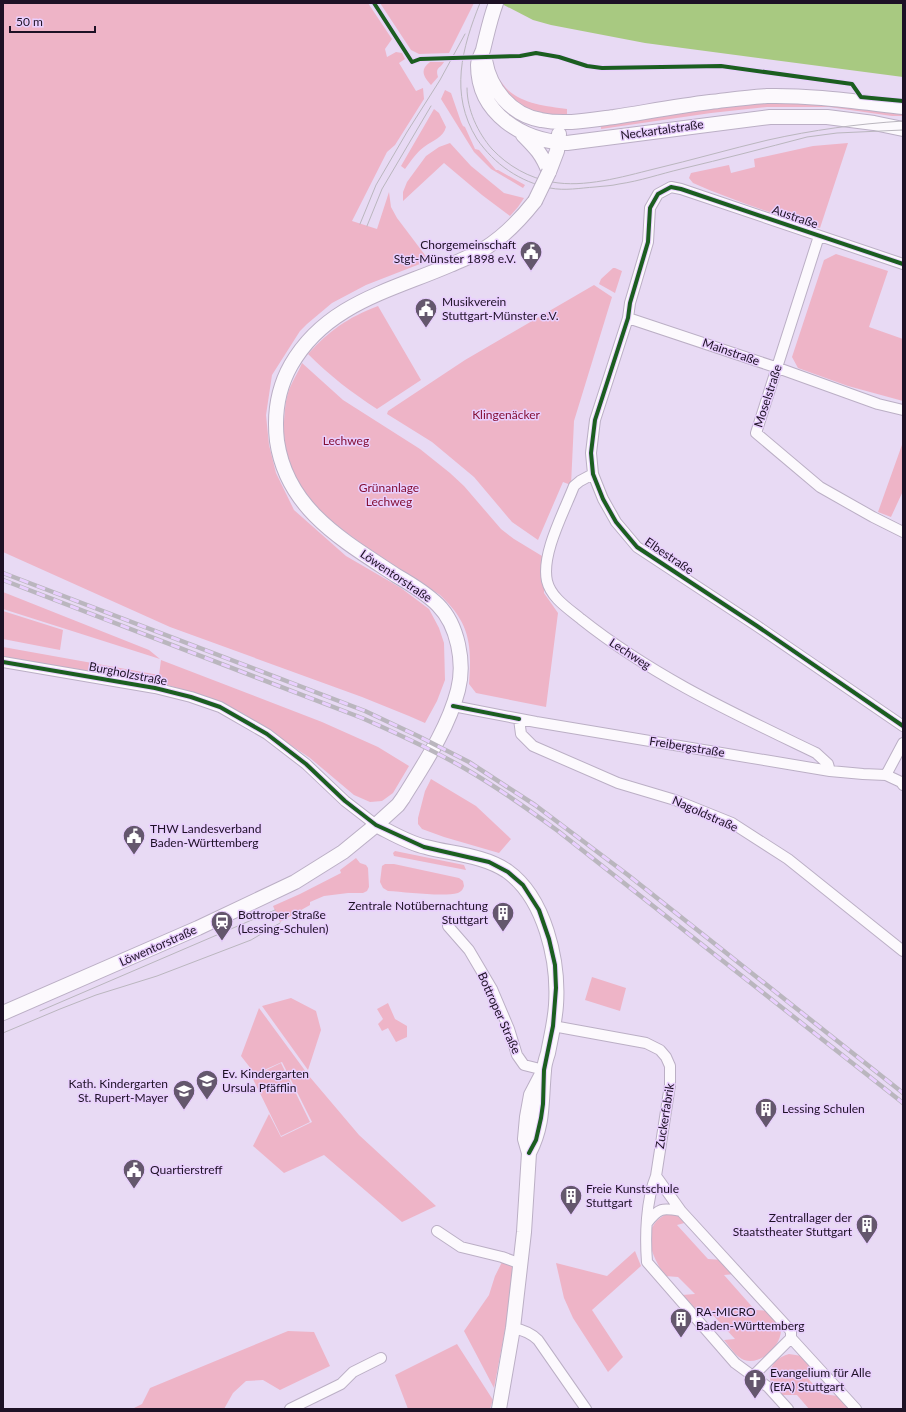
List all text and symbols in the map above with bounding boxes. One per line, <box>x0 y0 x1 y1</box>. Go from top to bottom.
scale bar <box>10 8 95 34</box>
text: 50 m <box>16 14 43 29</box>
street label: Neckartalstraße <box>619 116 704 143</box>
street label: Austraße <box>770 202 820 231</box>
place label: Chorgemeinschaft Stgt-Münster 1898 e.V. <box>394 237 517 266</box>
public building icon: Chorgemeinschaft Stgt-Münster 1898 e.V. <box>518 239 544 272</box>
place label: Musikverein Stuttgart-Münster e.V. <box>442 294 559 323</box>
public building icon: Musikverein Stuttgart-Münster e.V. <box>413 296 439 329</box>
street label: Mainstraße <box>701 335 762 368</box>
street label: Moselstraße <box>750 363 785 429</box>
park label: Klingenäcker <box>472 407 540 422</box>
park label: Lechweg <box>323 433 369 448</box>
park label: Grünanlage Lechweg <box>359 480 419 509</box>
street label: Elbestraße <box>642 534 697 577</box>
street label: Löwentorstraße <box>358 546 435 605</box>
street label: Lechweg <box>607 635 654 672</box>
street label: Burgholzstraße <box>88 659 169 688</box>
street label: Freibergstraße <box>648 733 726 760</box>
street label: Nagoldstraße <box>670 792 740 835</box>
place label: THW Landesverband Baden-Württemberg <box>150 821 261 850</box>
public building icon: THW Landesverband Baden-Württemberg <box>121 823 147 856</box>
place label: Zentrale Notübernachtung Stuttgart <box>348 898 489 927</box>
building icon: Zentrale Notübernachtung Stuttgart <box>490 900 516 933</box>
place label: Bottroper Straße (Lessing-Schulen) <box>238 907 328 936</box>
station icon: Bottroper Straße (Lessing-Schulen) <box>209 909 235 942</box>
street label: Löwentorstraße <box>117 922 199 969</box>
street label: Bottroper Straße <box>475 970 524 1056</box>
place label: Ev. Kindergarten Ursula Pfäfflin <box>222 1066 309 1095</box>
school or university icon: Ev. Kindergarten Ursula Pfäfflin <box>194 1068 220 1101</box>
place label: Kath. Kindergarten St. Rupert-Mayer <box>69 1076 169 1105</box>
school or university icon: Kath. Kindergarten St. Rupert-Mayer <box>171 1078 197 1111</box>
street label: Zuckerfabrik <box>652 1081 677 1150</box>
building icon: Lessing Schulen <box>753 1096 779 1129</box>
place label: Lessing Schulen <box>782 1101 865 1116</box>
public building icon: Quartierstreff <box>121 1157 147 1190</box>
place label: Quartierstreff <box>150 1162 222 1177</box>
place label: Freie Kunstschule Stuttgart <box>586 1181 679 1210</box>
building icon: Freie Kunstschule Stuttgart <box>558 1183 584 1216</box>
place label: Zentrallager der Staatstheater Stuttgart <box>733 1210 853 1239</box>
building icon: Zentrallager der Staatstheater Stuttgart <box>854 1212 880 1245</box>
place label: RA-MICRO Baden-Württemberg <box>696 1304 805 1333</box>
building icon: RA-MICRO Baden-Württemberg <box>668 1306 694 1339</box>
place label: Evangelium für Alle (EfA) Stuttgart <box>770 1365 871 1394</box>
church icon: Evangelium für Alle (EfA) Stuttgart <box>742 1367 768 1400</box>

